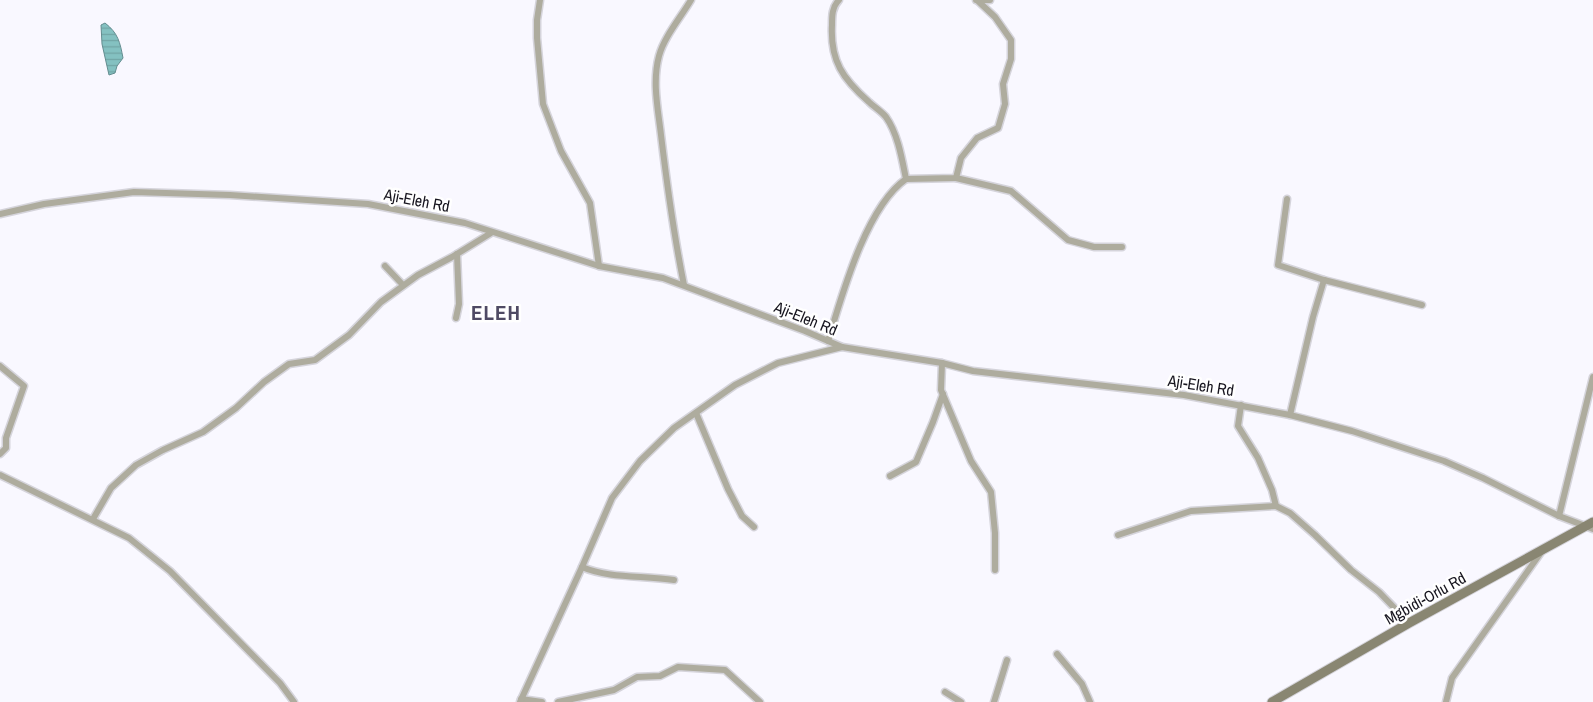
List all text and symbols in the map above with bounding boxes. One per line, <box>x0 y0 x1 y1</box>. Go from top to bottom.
street label: Aji-Eleh Rd <box>381 183 452 217</box>
street label: Aji-Eleh Rd <box>770 295 841 341</box>
district label: ELEH <box>471 298 521 327</box>
street label: Aji-Eleh Rd <box>1166 369 1235 401</box>
street label: Mgbidi-Orlu Rd <box>1380 567 1470 629</box>

